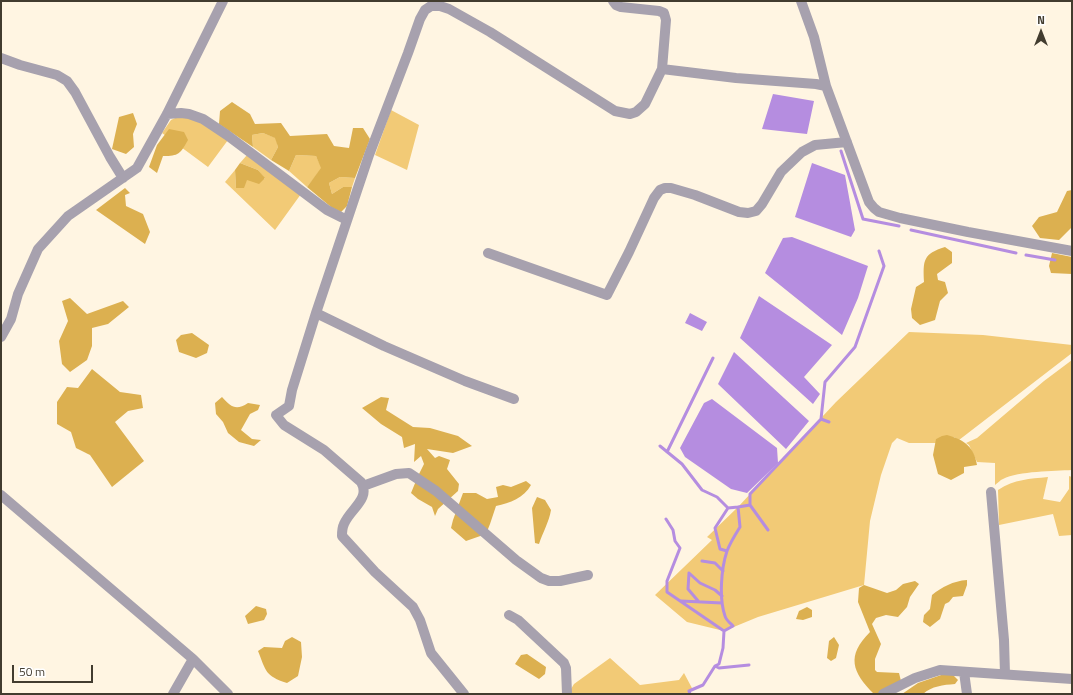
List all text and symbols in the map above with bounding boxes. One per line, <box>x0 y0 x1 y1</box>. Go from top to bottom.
north arrow <box>1021 12 1061 52</box>
text: N <box>1037 12 1045 28</box>
scale bar <box>14 657 95 683</box>
text: 50 m <box>19 662 45 681</box>

